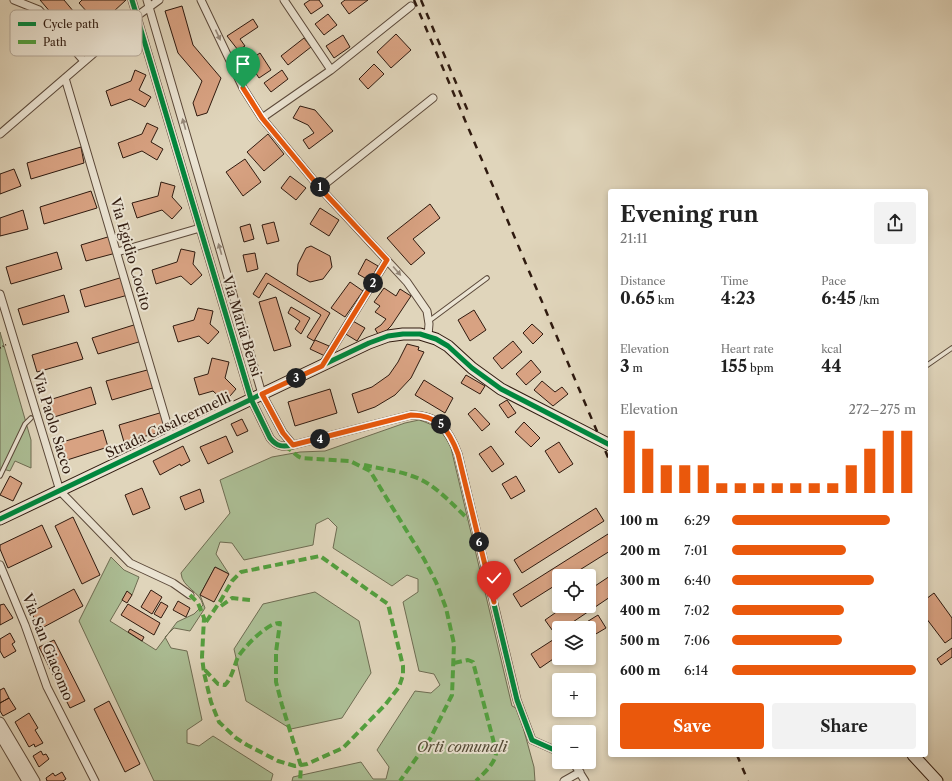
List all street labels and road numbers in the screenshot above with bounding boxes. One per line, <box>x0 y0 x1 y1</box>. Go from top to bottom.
street label: Via Egidio Cocito <box>106 195 156 312</box>
street label: Via Maria Bensi <box>218 272 266 379</box>
street label: Via Paolo Sacco <box>29 369 77 476</box>
street label: Strada Casalcermelli <box>102 388 234 462</box>
street label: Via San Giacomo <box>18 590 78 703</box>

